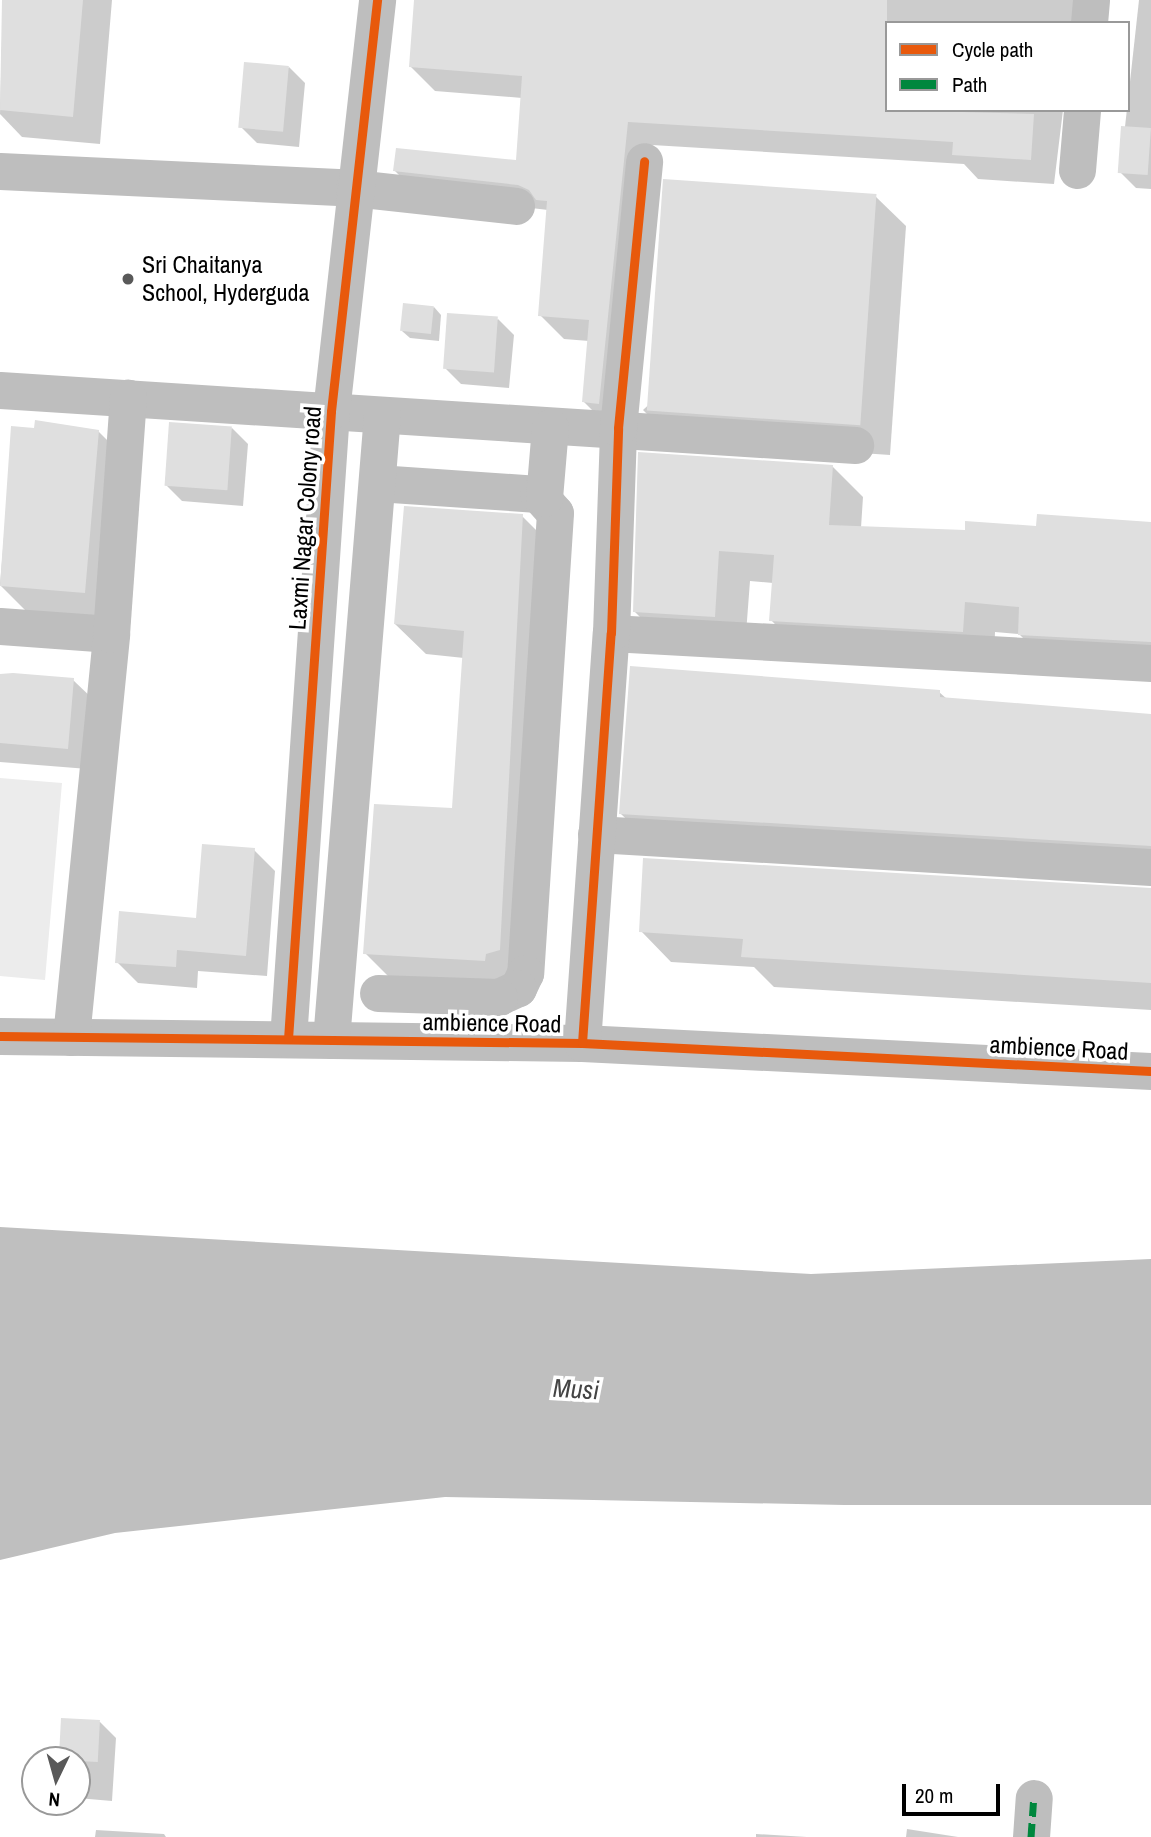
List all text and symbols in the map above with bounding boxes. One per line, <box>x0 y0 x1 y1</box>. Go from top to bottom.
legend <box>885 21 1130 112</box>
text: Cycle path <box>952 35 1033 64</box>
text: Path <box>952 70 987 99</box>
place label: Sri Chaitanya School, Hyderguda <box>142 251 309 307</box>
marker: Sri Chaitanya School, Hyderguda <box>120 271 136 287</box>
street label: Laxmi Nagar Colony road <box>283 405 327 631</box>
street label: ambience Road <box>422 1007 562 1039</box>
street label: ambience Road <box>989 1030 1129 1066</box>
water label: Musi <box>552 1372 600 1406</box>
north arrow <box>21 1746 91 1816</box>
scale bar <box>906 1770 1004 1814</box>
text: 20 m <box>915 1781 953 1810</box>
text: N <box>48 1786 61 1813</box>

